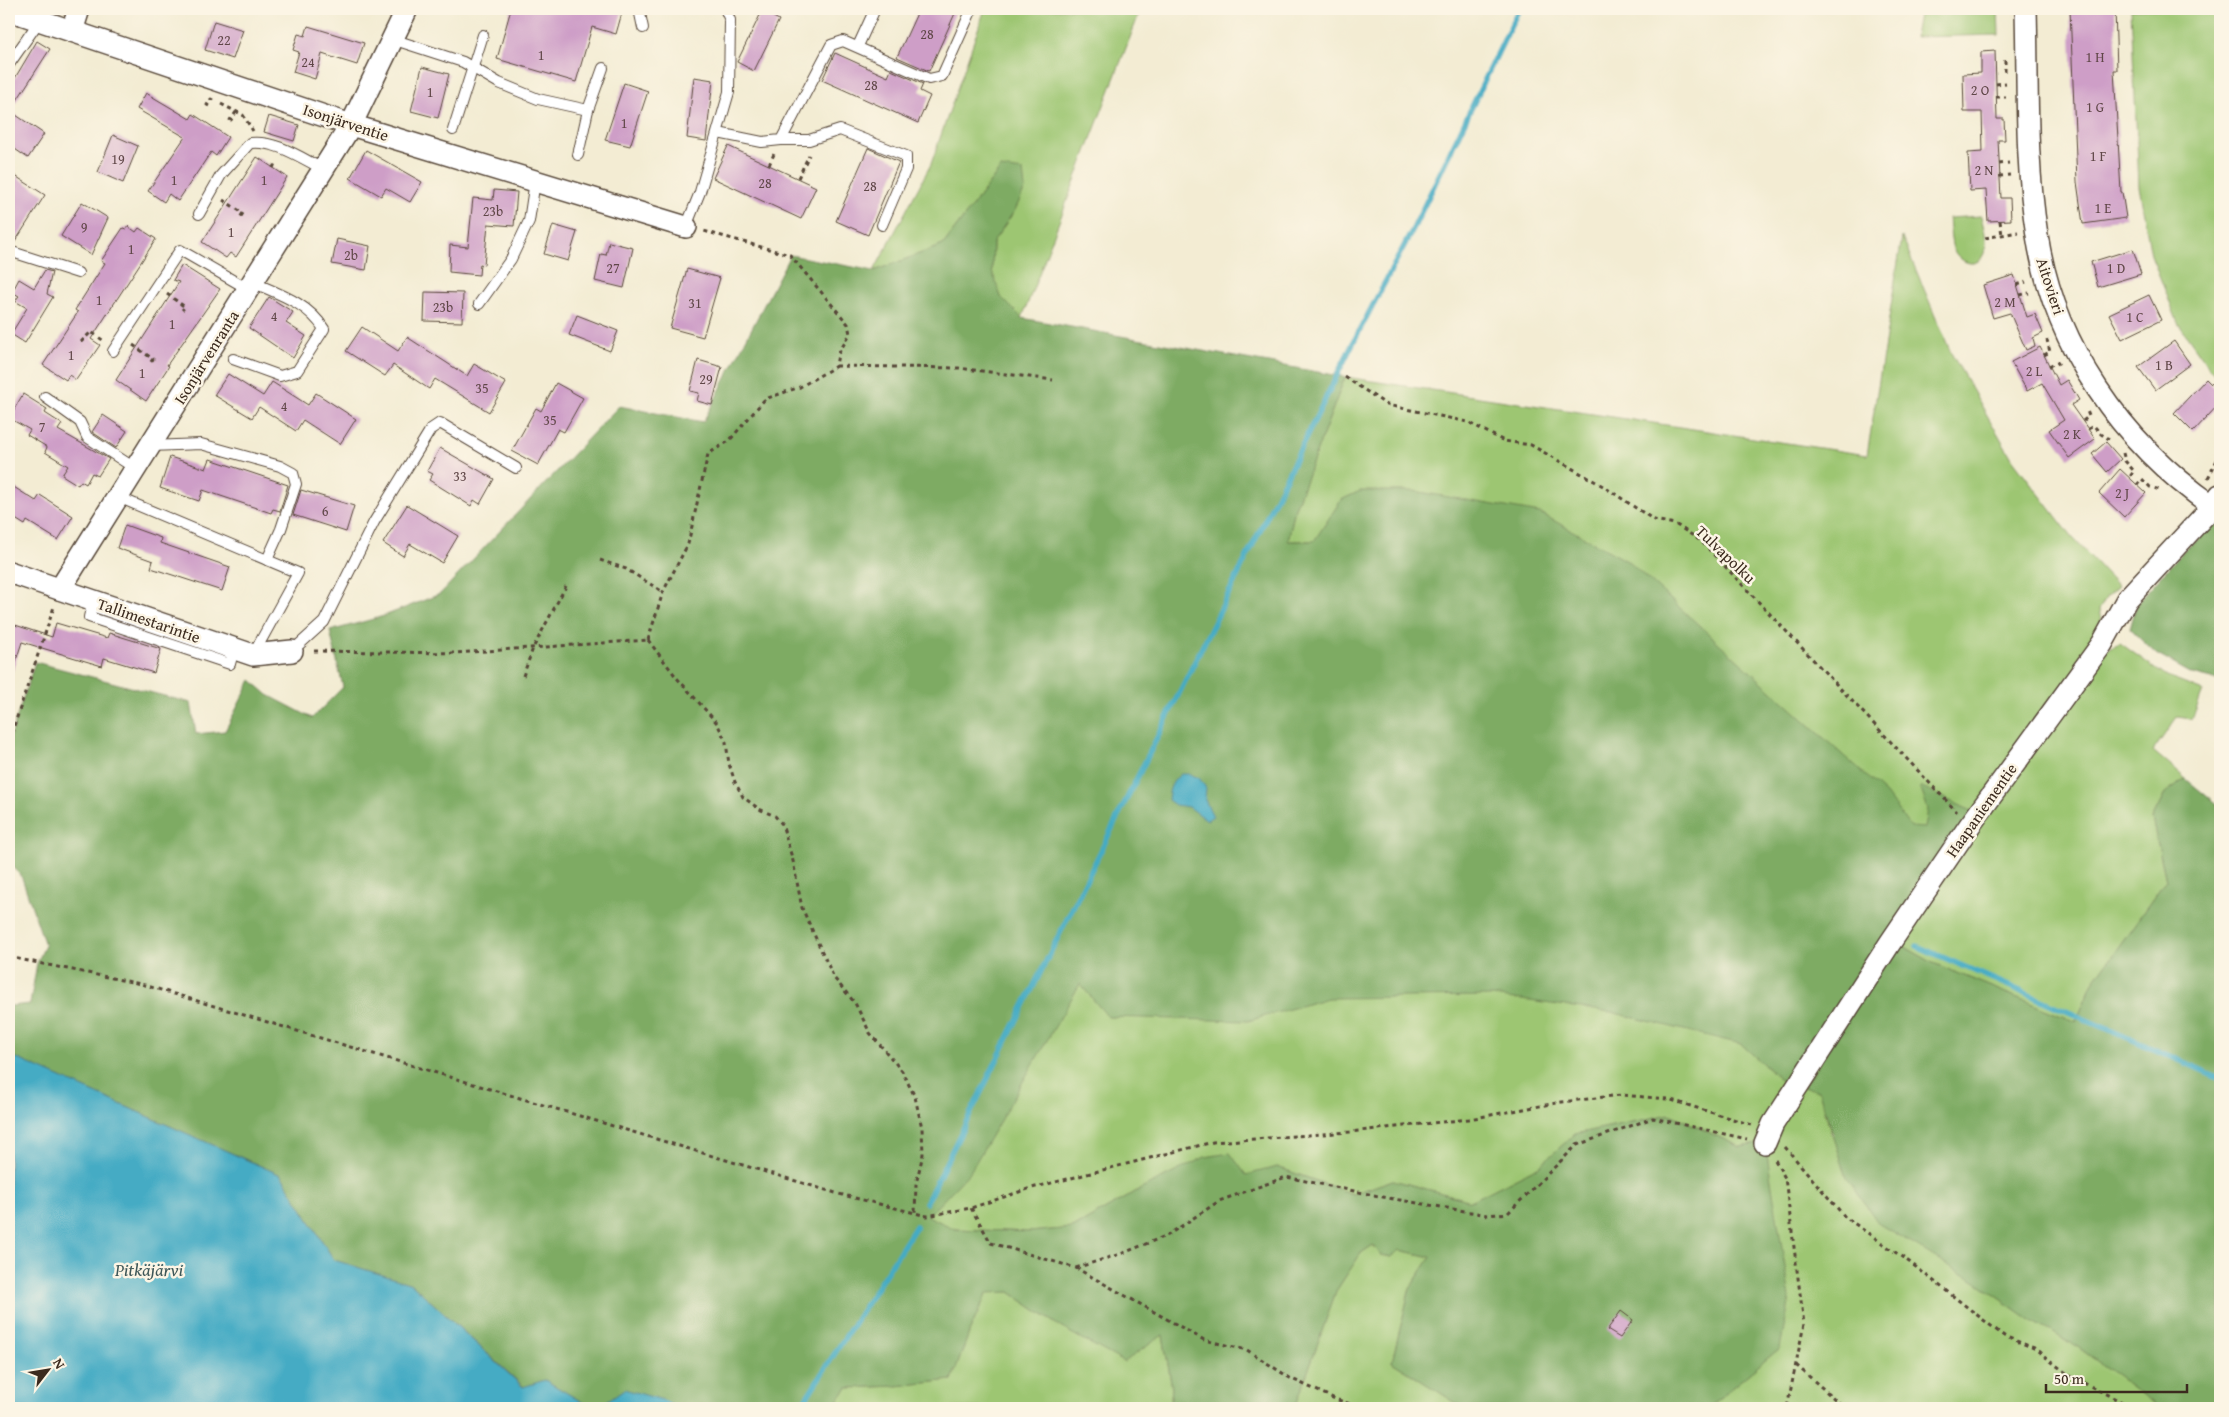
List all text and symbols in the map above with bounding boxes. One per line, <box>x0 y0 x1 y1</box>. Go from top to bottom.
house number: 28 <box>920 24 934 44</box>
house number: 22 <box>217 30 231 50</box>
house number: 1 <box>538 45 544 65</box>
house number: 1 H <box>2085 47 2105 67</box>
house number: 24 <box>301 52 315 72</box>
house number: 28 <box>864 75 878 95</box>
house number: 2 O <box>1971 80 1989 100</box>
house number: 1 <box>427 82 433 102</box>
street label: Isonjärventie <box>300 97 392 147</box>
house number: 1 G <box>2086 97 2104 117</box>
house number: 1 <box>621 113 627 133</box>
house number: 1 F <box>2090 146 2106 166</box>
house number: 19 <box>111 149 125 169</box>
house number: 2 N <box>1975 160 1993 180</box>
house number: 1 <box>171 170 177 190</box>
house number: 1 <box>261 170 267 190</box>
house number: 28 <box>758 173 772 193</box>
house number: 28 <box>863 176 877 196</box>
house number: 1 E <box>2095 198 2111 218</box>
house number: 23b <box>483 201 503 221</box>
house number: 9 <box>81 217 88 237</box>
house number: 1 <box>228 222 234 242</box>
house number: 1 <box>128 239 134 259</box>
house number: 2b <box>344 245 358 265</box>
street label: Aitovieri <box>2031 254 2072 318</box>
house number: 27 <box>606 258 620 278</box>
house number: 1 D <box>2107 258 2125 278</box>
house number: 1 <box>96 290 102 310</box>
house number: 2 M <box>1994 292 2016 312</box>
house number: 31 <box>688 293 702 313</box>
house number: 23b <box>433 297 453 317</box>
street label: Isonjärvenranta <box>167 305 245 409</box>
house number: 4 <box>271 306 278 326</box>
house number: 1 C <box>2126 307 2144 327</box>
house number: 1 <box>169 314 175 334</box>
house number: 1 <box>68 345 74 365</box>
house number: 1 B <box>2155 355 2173 375</box>
house number: 2 L <box>2026 361 2042 381</box>
house number: 1 <box>139 363 145 383</box>
house number: 29 <box>699 369 713 389</box>
house number: 35 <box>475 378 489 398</box>
house number: 4 <box>281 396 288 416</box>
house number: 35 <box>543 410 557 430</box>
house number: 7 <box>39 417 46 437</box>
house number: 2 K <box>2063 424 2082 444</box>
house number: 33 <box>453 466 467 486</box>
house number: 2 J <box>2115 483 2129 503</box>
house number: 6 <box>322 501 329 521</box>
street label: Tulvapolku <box>1691 519 1762 589</box>
street label: Tallimestarintie <box>94 591 204 649</box>
street label: Haapaniementie <box>1940 758 2022 862</box>
water label: Pitkäjärvi <box>114 1256 183 1283</box>
north arrow <box>22 1344 72 1394</box>
text: N <box>48 1354 70 1373</box>
scale bar <box>2046 1362 2188 1394</box>
text: 50 m <box>2054 1368 2085 1389</box>

